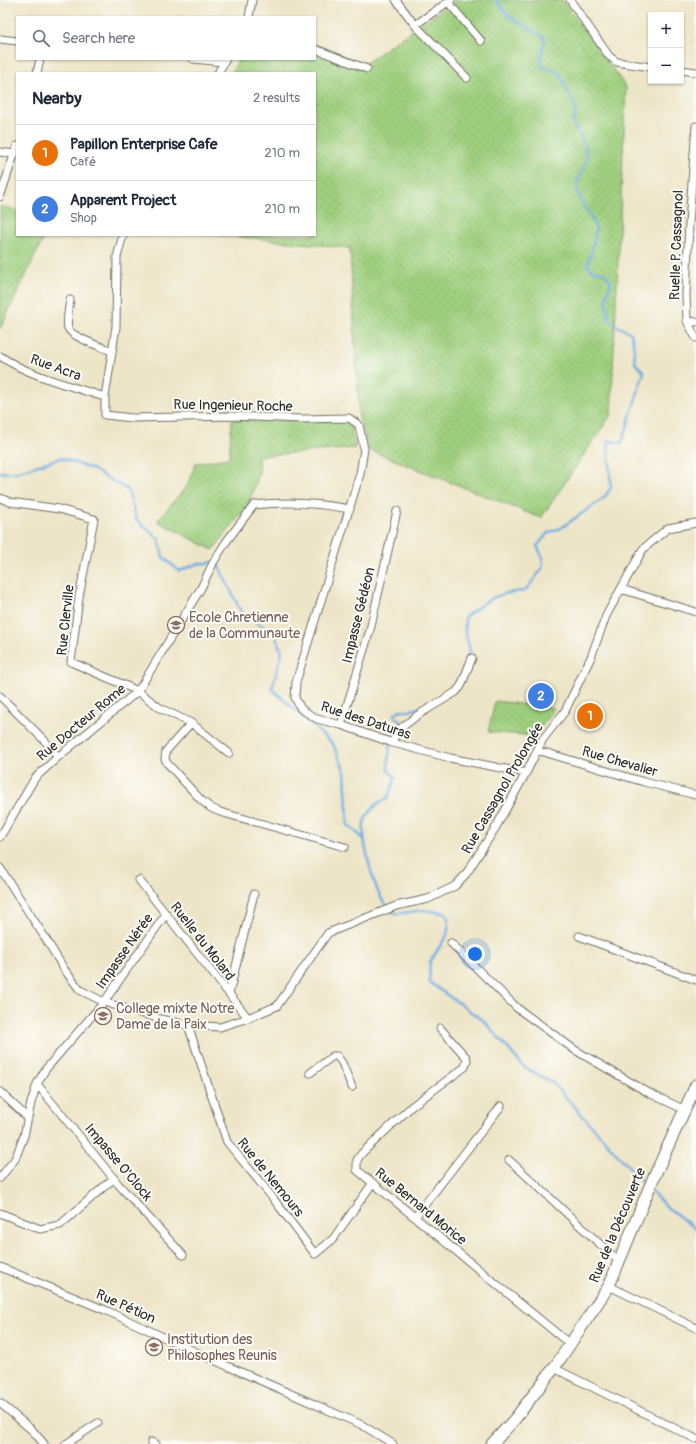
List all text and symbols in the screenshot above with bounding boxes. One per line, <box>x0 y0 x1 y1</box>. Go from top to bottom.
map controls <box>648 12 684 84</box>
button: + <box>648 12 684 48</box>
search box <box>16 16 316 60</box>
icon: search <box>30 27 52 49</box>
text: Search here <box>62 29 135 48</box>
button: − <box>648 48 684 84</box>
text: Nearby <box>32 88 81 109</box>
text: 2 results <box>253 90 300 106</box>
text: Papillon Enterprise Cafe <box>70 135 217 154</box>
text: 1 <box>42 145 48 161</box>
text: 210 m <box>264 145 300 161</box>
text: Café <box>70 154 96 170</box>
street label: Ruelle P. Cassagnol <box>666 190 687 300</box>
text: Apparent Project <box>70 191 176 210</box>
text: 2 <box>41 201 49 217</box>
text: 210 m <box>264 201 300 217</box>
text: Shop <box>70 210 97 226</box>
street label: Rue Acra <box>28 350 84 384</box>
street label: Rue Ingenieur Roche <box>173 396 293 415</box>
street label: Impasse Gédéon <box>338 565 379 665</box>
street label: Rue Clerville <box>53 584 78 656</box>
place label: Ecole Chretienne de la Communaute <box>189 609 300 642</box>
school or university icon: Ecole Chretienne de la Communaute <box>166 615 186 635</box>
street label: Rue Docteur Rome <box>33 680 129 764</box>
pin: 2 <box>528 681 554 711</box>
street label: Rue des Daturas <box>319 698 414 743</box>
pin: 1 <box>577 701 603 731</box>
street label: Rue Cassagnol Prolongée <box>458 720 547 857</box>
street label: Rue Chevalier <box>580 743 660 780</box>
street label: Ruelle du Molard <box>167 899 239 984</box>
street label: Impasse Nérée <box>92 910 157 992</box>
your location <box>465 944 485 964</box>
place label: College mixte Notre Dame de la Paix <box>116 1000 235 1033</box>
school or university icon: College mixte Notre Dame de la Paix <box>93 1006 113 1026</box>
street label: Impasse O'Clock <box>81 1120 156 1205</box>
street label: Rue de Nemours <box>234 1134 308 1221</box>
street label: Rue Bernard Morice <box>371 1164 470 1249</box>
street label: Rue de la Découverte <box>585 1165 649 1285</box>
street label: Rue Pétion <box>93 1286 158 1327</box>
place label: Institution des Philosophes Reunis <box>167 1331 278 1364</box>
school or university icon: Institution des Philosophes Reunis <box>144 1337 164 1357</box>

